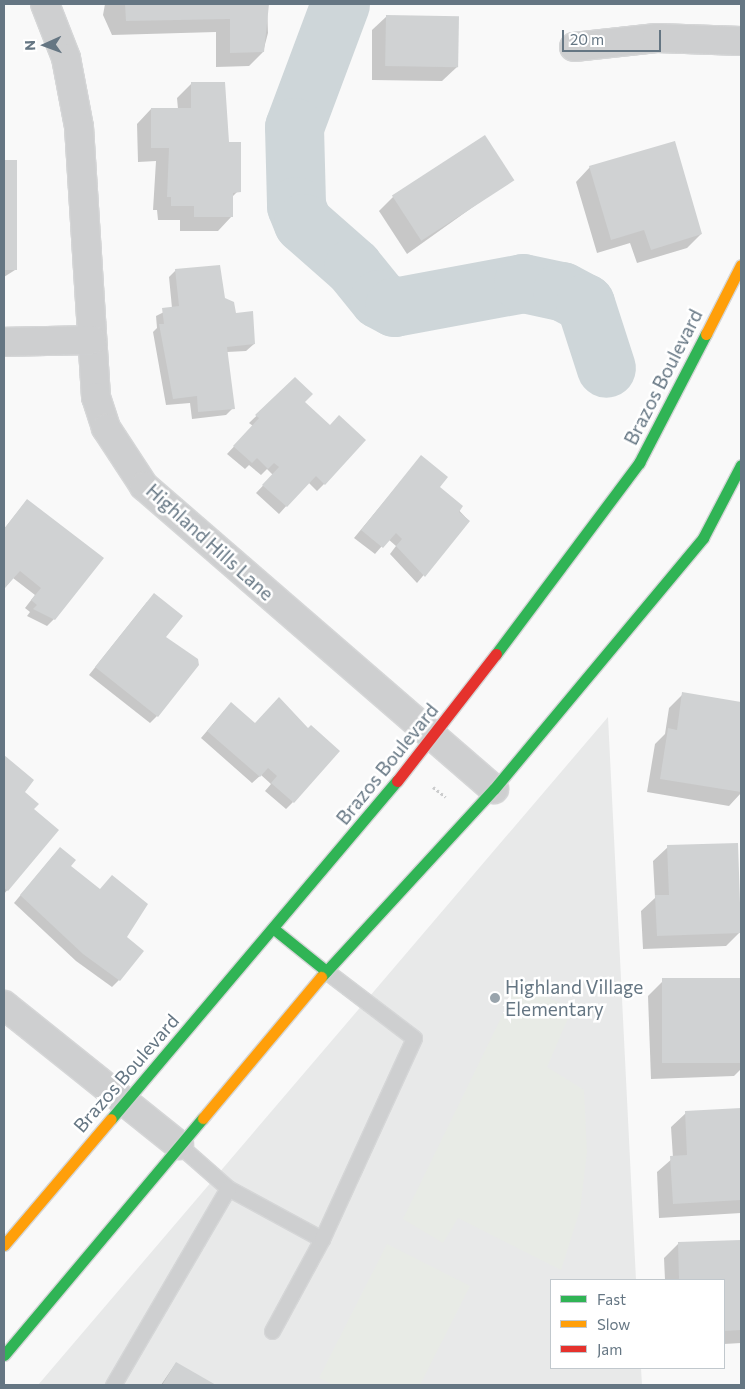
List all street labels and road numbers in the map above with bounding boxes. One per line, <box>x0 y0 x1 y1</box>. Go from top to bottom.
street label: Brazos Boulevard <box>619 305 707 449</box>
street label: Highland Hills Lane <box>142 479 278 605</box>
street label: Brazos Boulevard <box>331 699 443 829</box>
street label: Brazos Boulevard <box>69 1009 183 1137</box>

